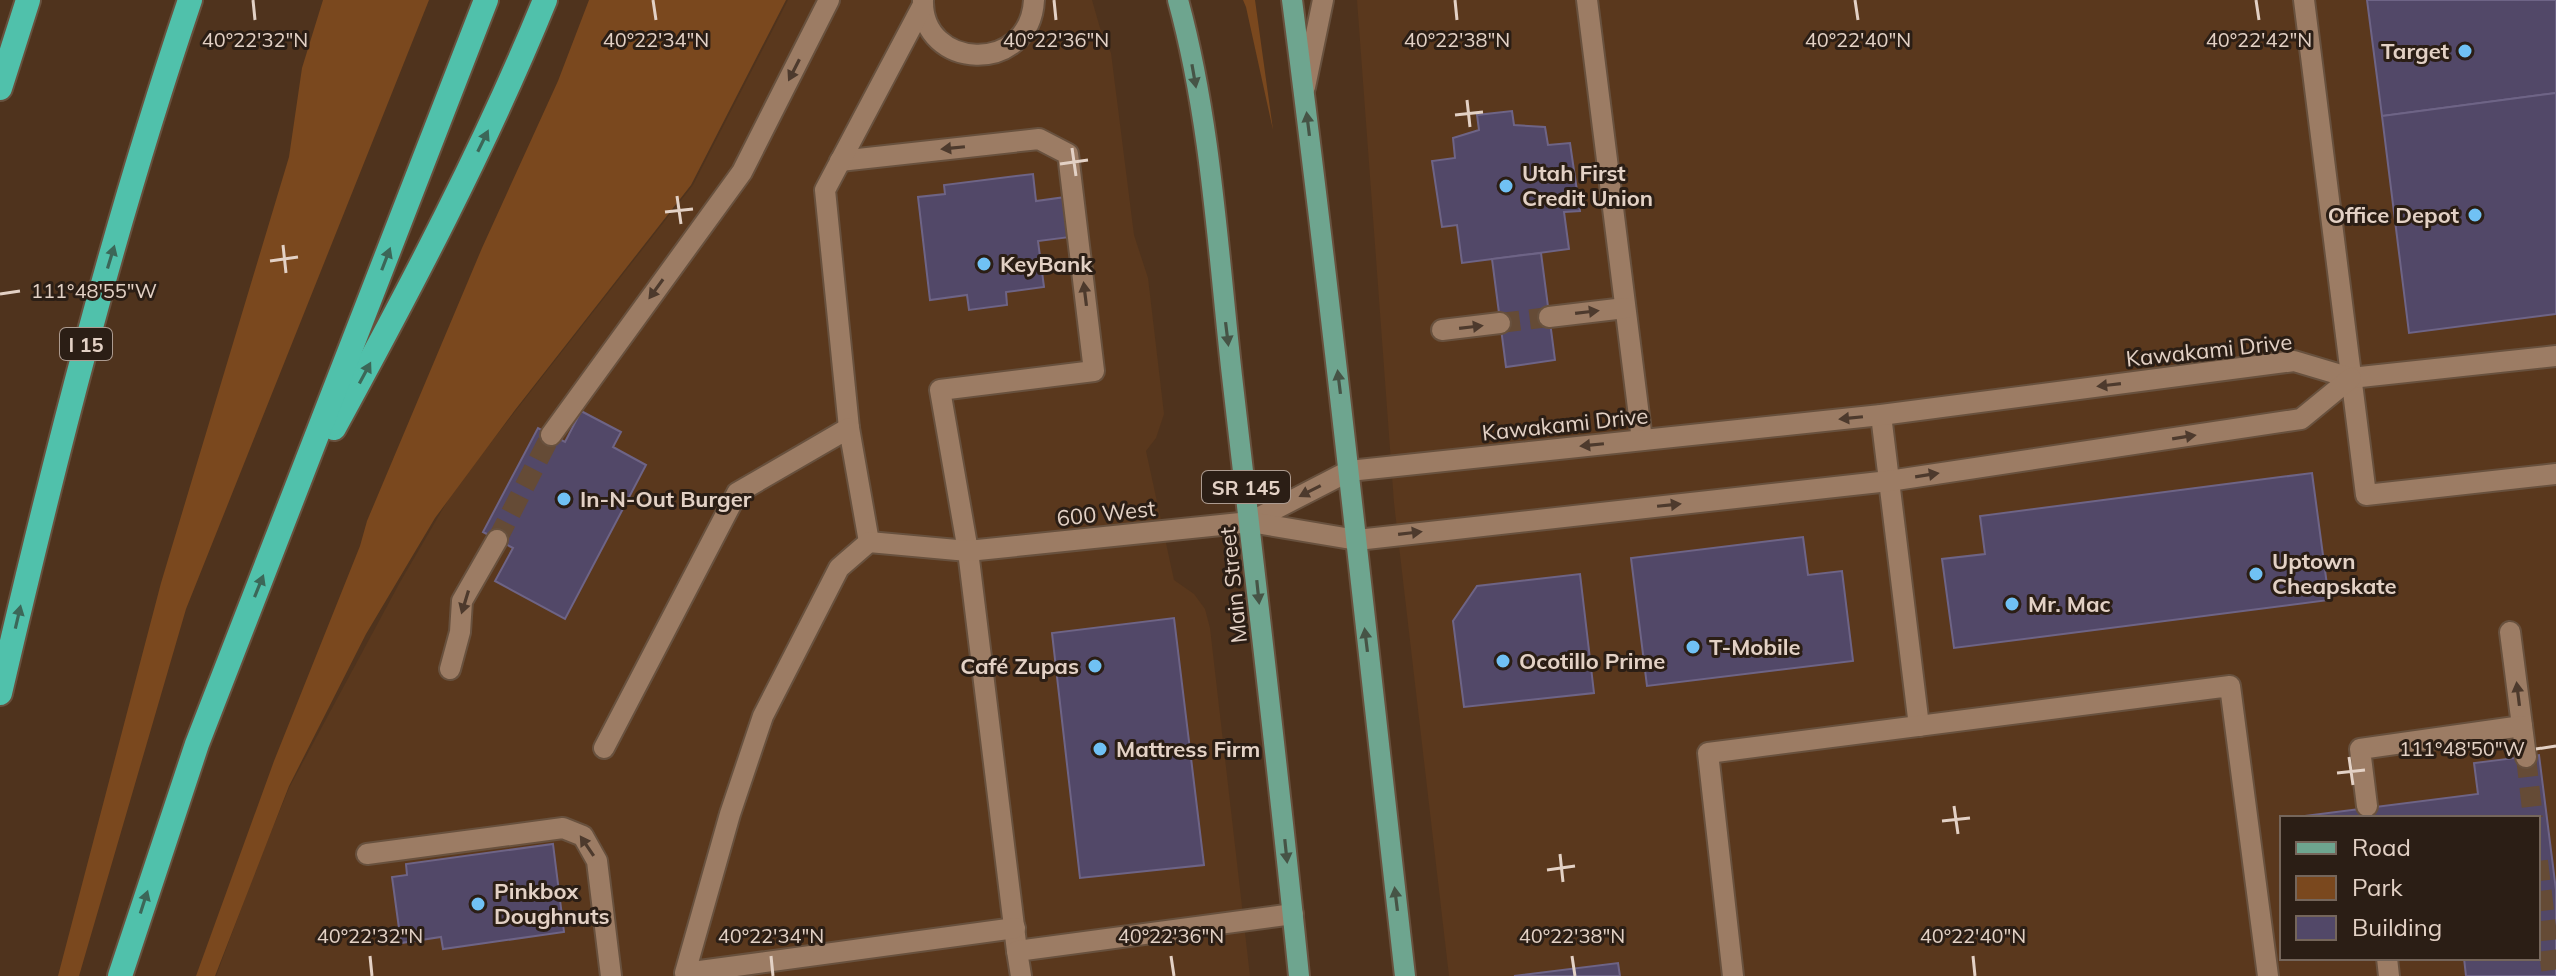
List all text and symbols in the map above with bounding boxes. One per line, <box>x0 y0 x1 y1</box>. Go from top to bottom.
text: 40°22'32"N <box>202 27 308 52</box>
text: 40°22'34"N <box>603 27 709 52</box>
text: 40°22'36"N <box>1003 27 1109 52</box>
text: 40°22'38"N <box>1404 27 1510 52</box>
text: 40°22'40"N <box>1805 27 1911 52</box>
text: 40°22'42"N <box>2206 27 2312 52</box>
place label: Target <box>2381 37 2449 65</box>
marker: Target <box>2456 42 2474 60</box>
one-way arrow <box>787 58 800 81</box>
one-way arrow <box>1189 64 1201 89</box>
one-way arrow <box>1301 111 1314 136</box>
one-way arrow <box>476 129 489 152</box>
one-way arrow <box>940 142 965 155</box>
place label: Utah First Credit Union <box>1522 159 1653 212</box>
marker: Utah First Credit Union <box>1497 177 1515 195</box>
place label: Office Depot <box>2328 201 2459 229</box>
marker: Office Depot <box>2466 206 2484 224</box>
one-way arrow <box>105 245 118 269</box>
one-way arrow <box>380 247 393 271</box>
place label: KeyBank <box>1000 250 1093 278</box>
marker: KeyBank <box>975 255 993 273</box>
text: 111°48'55"W <box>31 278 157 303</box>
one-way arrow <box>649 279 664 300</box>
one-way arrow <box>1078 281 1091 306</box>
one-way arrow <box>1575 306 1600 319</box>
one-way arrow <box>1459 320 1484 333</box>
one-way arrow <box>1221 322 1234 347</box>
street label: Kawakami Drive <box>2124 327 2294 373</box>
road number: I 15 <box>60 328 112 360</box>
one-way arrow <box>358 361 371 384</box>
one-way arrow <box>1332 369 1345 394</box>
one-way arrow <box>2096 379 2121 392</box>
street label: Kawakami Drive <box>1480 401 1650 447</box>
one-way arrow <box>1838 411 1863 424</box>
one-way arrow <box>2172 430 2197 443</box>
one-way arrow <box>1579 438 1604 451</box>
one-way arrow <box>1915 468 1940 481</box>
road number: SR 145 <box>1202 471 1290 503</box>
one-way arrow <box>1299 484 1322 498</box>
place label: In-N-Out Burger <box>580 485 752 513</box>
marker: In-N-Out Burger <box>555 490 573 508</box>
street label: 600 West <box>1055 494 1157 532</box>
one-way arrow <box>1657 498 1682 511</box>
street label: Main Street <box>1213 525 1253 645</box>
one-way arrow <box>1398 526 1423 539</box>
place label: Uptown Cheapskate <box>2272 547 2397 600</box>
marker: Uptown Cheapskate <box>2247 565 2265 583</box>
one-way arrow <box>253 574 266 598</box>
one-way arrow <box>1251 580 1264 605</box>
one-way arrow <box>458 590 471 614</box>
place label: Mr. Mac <box>2028 590 2111 618</box>
marker: Mr. Mac <box>2003 595 2021 613</box>
one-way arrow <box>12 604 25 629</box>
one-way arrow <box>1360 627 1373 652</box>
place label: T-Mobile <box>1709 633 1801 661</box>
marker: T-Mobile <box>1684 638 1702 656</box>
place label: Ocotillo Prime <box>1519 647 1665 675</box>
place label: Café Zupas <box>960 652 1079 680</box>
marker: Ocotillo Prime <box>1494 652 1512 670</box>
marker: Café Zupas <box>1086 657 1104 675</box>
one-way arrow <box>2511 682 2524 707</box>
place label: Mattress Firm <box>1116 735 1260 763</box>
text: 111°48'50"W <box>2399 736 2525 761</box>
marker: Mattress Firm <box>1091 740 1109 758</box>
legend <box>2280 816 2540 960</box>
text: Road <box>2352 832 2411 862</box>
one-way arrow <box>580 835 596 857</box>
one-way arrow <box>1279 839 1292 864</box>
text: Park <box>2352 872 2403 902</box>
place label: Pinkbox Doughnuts <box>494 877 610 930</box>
one-way arrow <box>1390 886 1403 911</box>
one-way arrow <box>138 889 151 913</box>
marker: Pinkbox Doughnuts <box>469 895 487 913</box>
text: Building <box>2352 912 2442 942</box>
text: 40°22'32"N <box>317 923 423 948</box>
text: 40°22'34"N <box>718 923 824 948</box>
text: 40°22'36"N <box>1118 923 1224 948</box>
text: 40°22'38"N <box>1519 923 1625 948</box>
text: 40°22'40"N <box>1920 923 2026 948</box>

